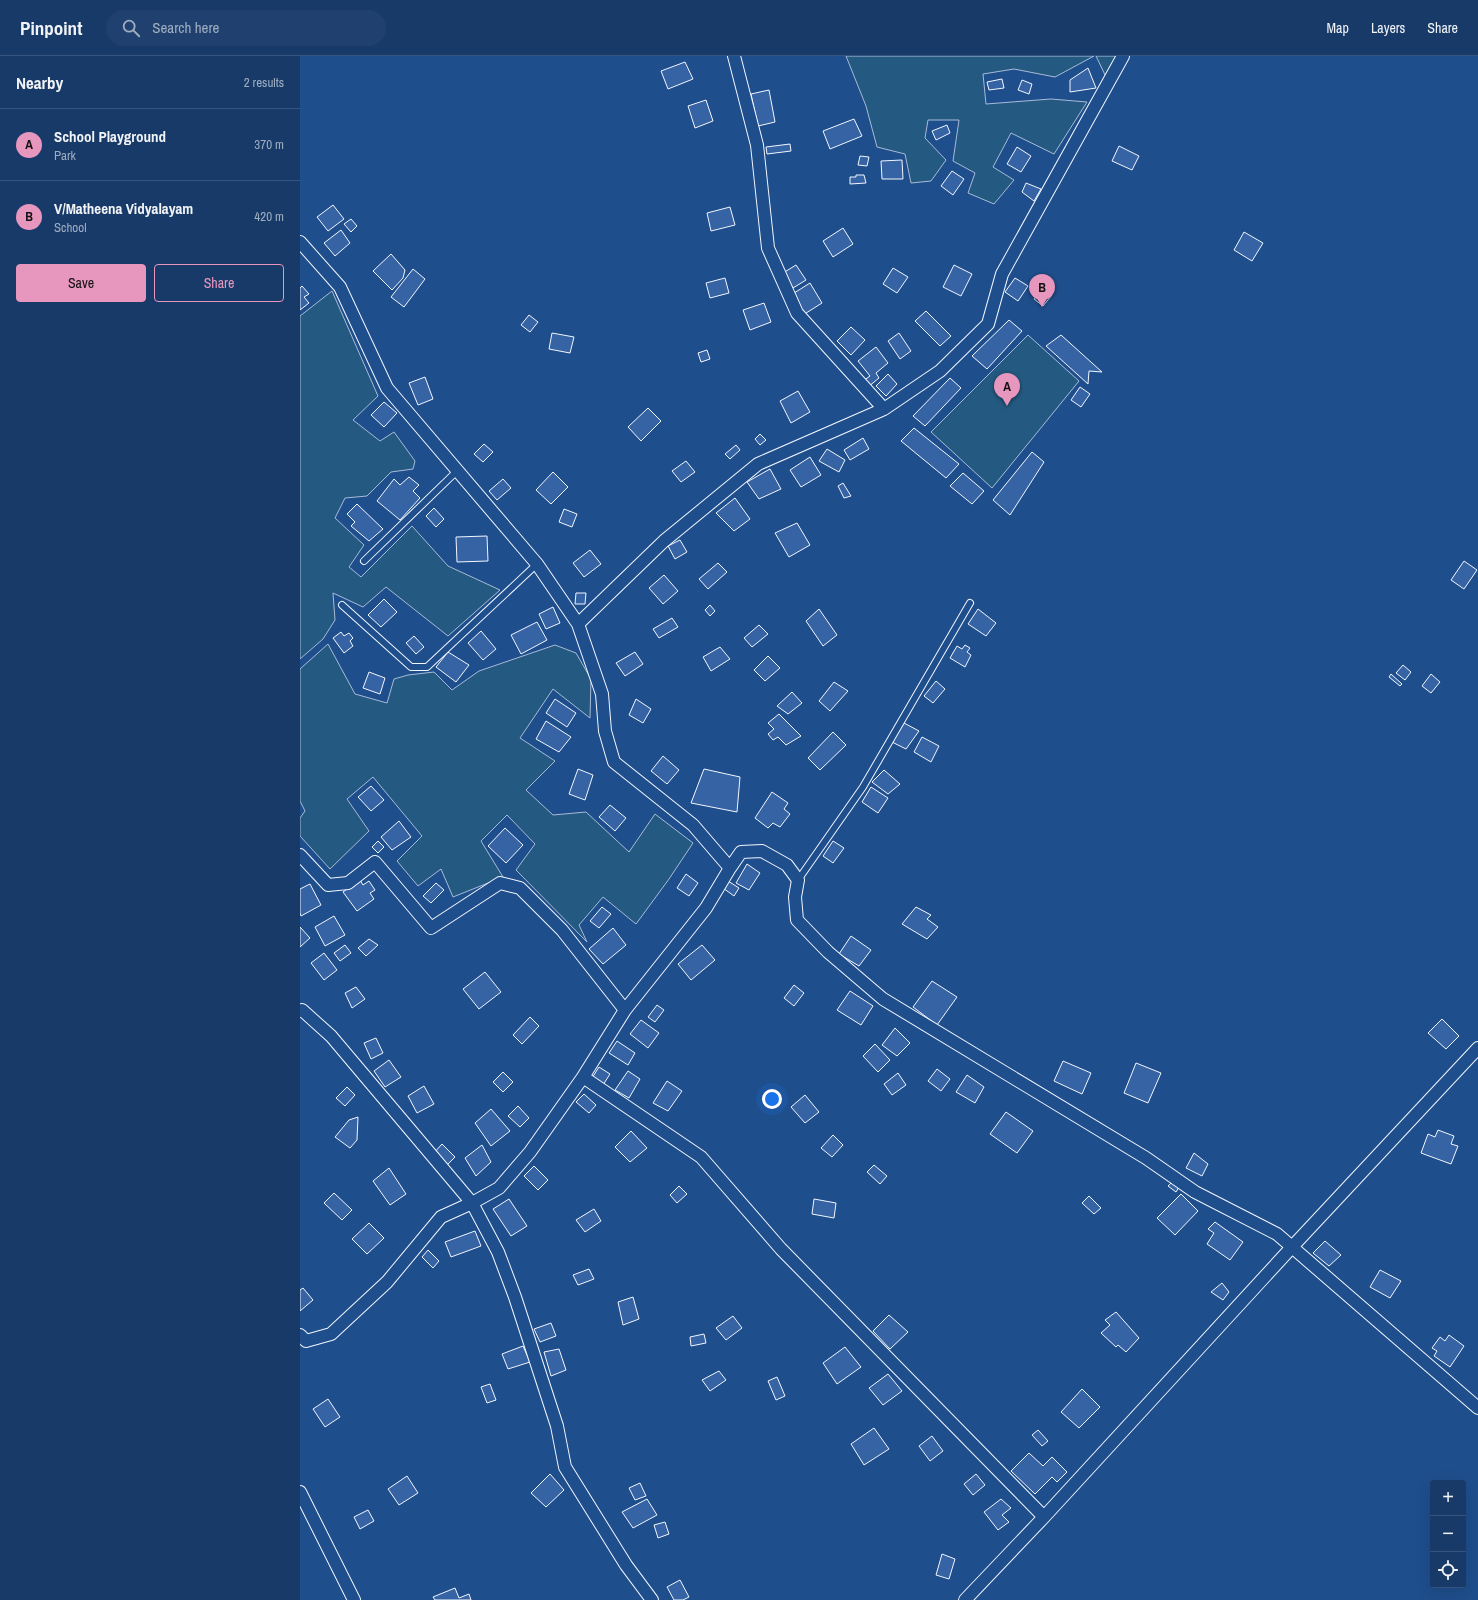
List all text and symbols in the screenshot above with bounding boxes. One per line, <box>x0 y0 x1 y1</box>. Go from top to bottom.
search box <box>106 10 386 46</box>
text: Pinpoint <box>20 15 82 41</box>
icon: search <box>120 17 142 39</box>
text: Search here <box>152 17 219 38</box>
text: Map <box>1327 19 1349 37</box>
text: Layers <box>1371 19 1405 37</box>
text: Share <box>1427 19 1458 37</box>
text: Nearby <box>16 71 63 94</box>
text: 2 results <box>244 74 284 91</box>
text: School Playground <box>54 126 166 147</box>
text: A <box>25 136 33 153</box>
text: 370 m <box>254 136 284 153</box>
text: Park <box>54 147 76 164</box>
text: V/Matheena Vidyalayam <box>54 198 193 219</box>
text: B <box>25 208 33 225</box>
text: 420 m <box>254 208 284 225</box>
text: School <box>54 219 87 236</box>
button: Save <box>16 264 146 302</box>
button: Share <box>154 264 284 302</box>
pin: B <box>1029 274 1055 307</box>
pin: A <box>994 373 1020 406</box>
your location <box>762 1089 782 1109</box>
map controls <box>1430 1480 1466 1588</box>
button: + <box>1430 1480 1466 1516</box>
button: − <box>1430 1516 1466 1552</box>
button: locate <box>1430 1552 1466 1588</box>

